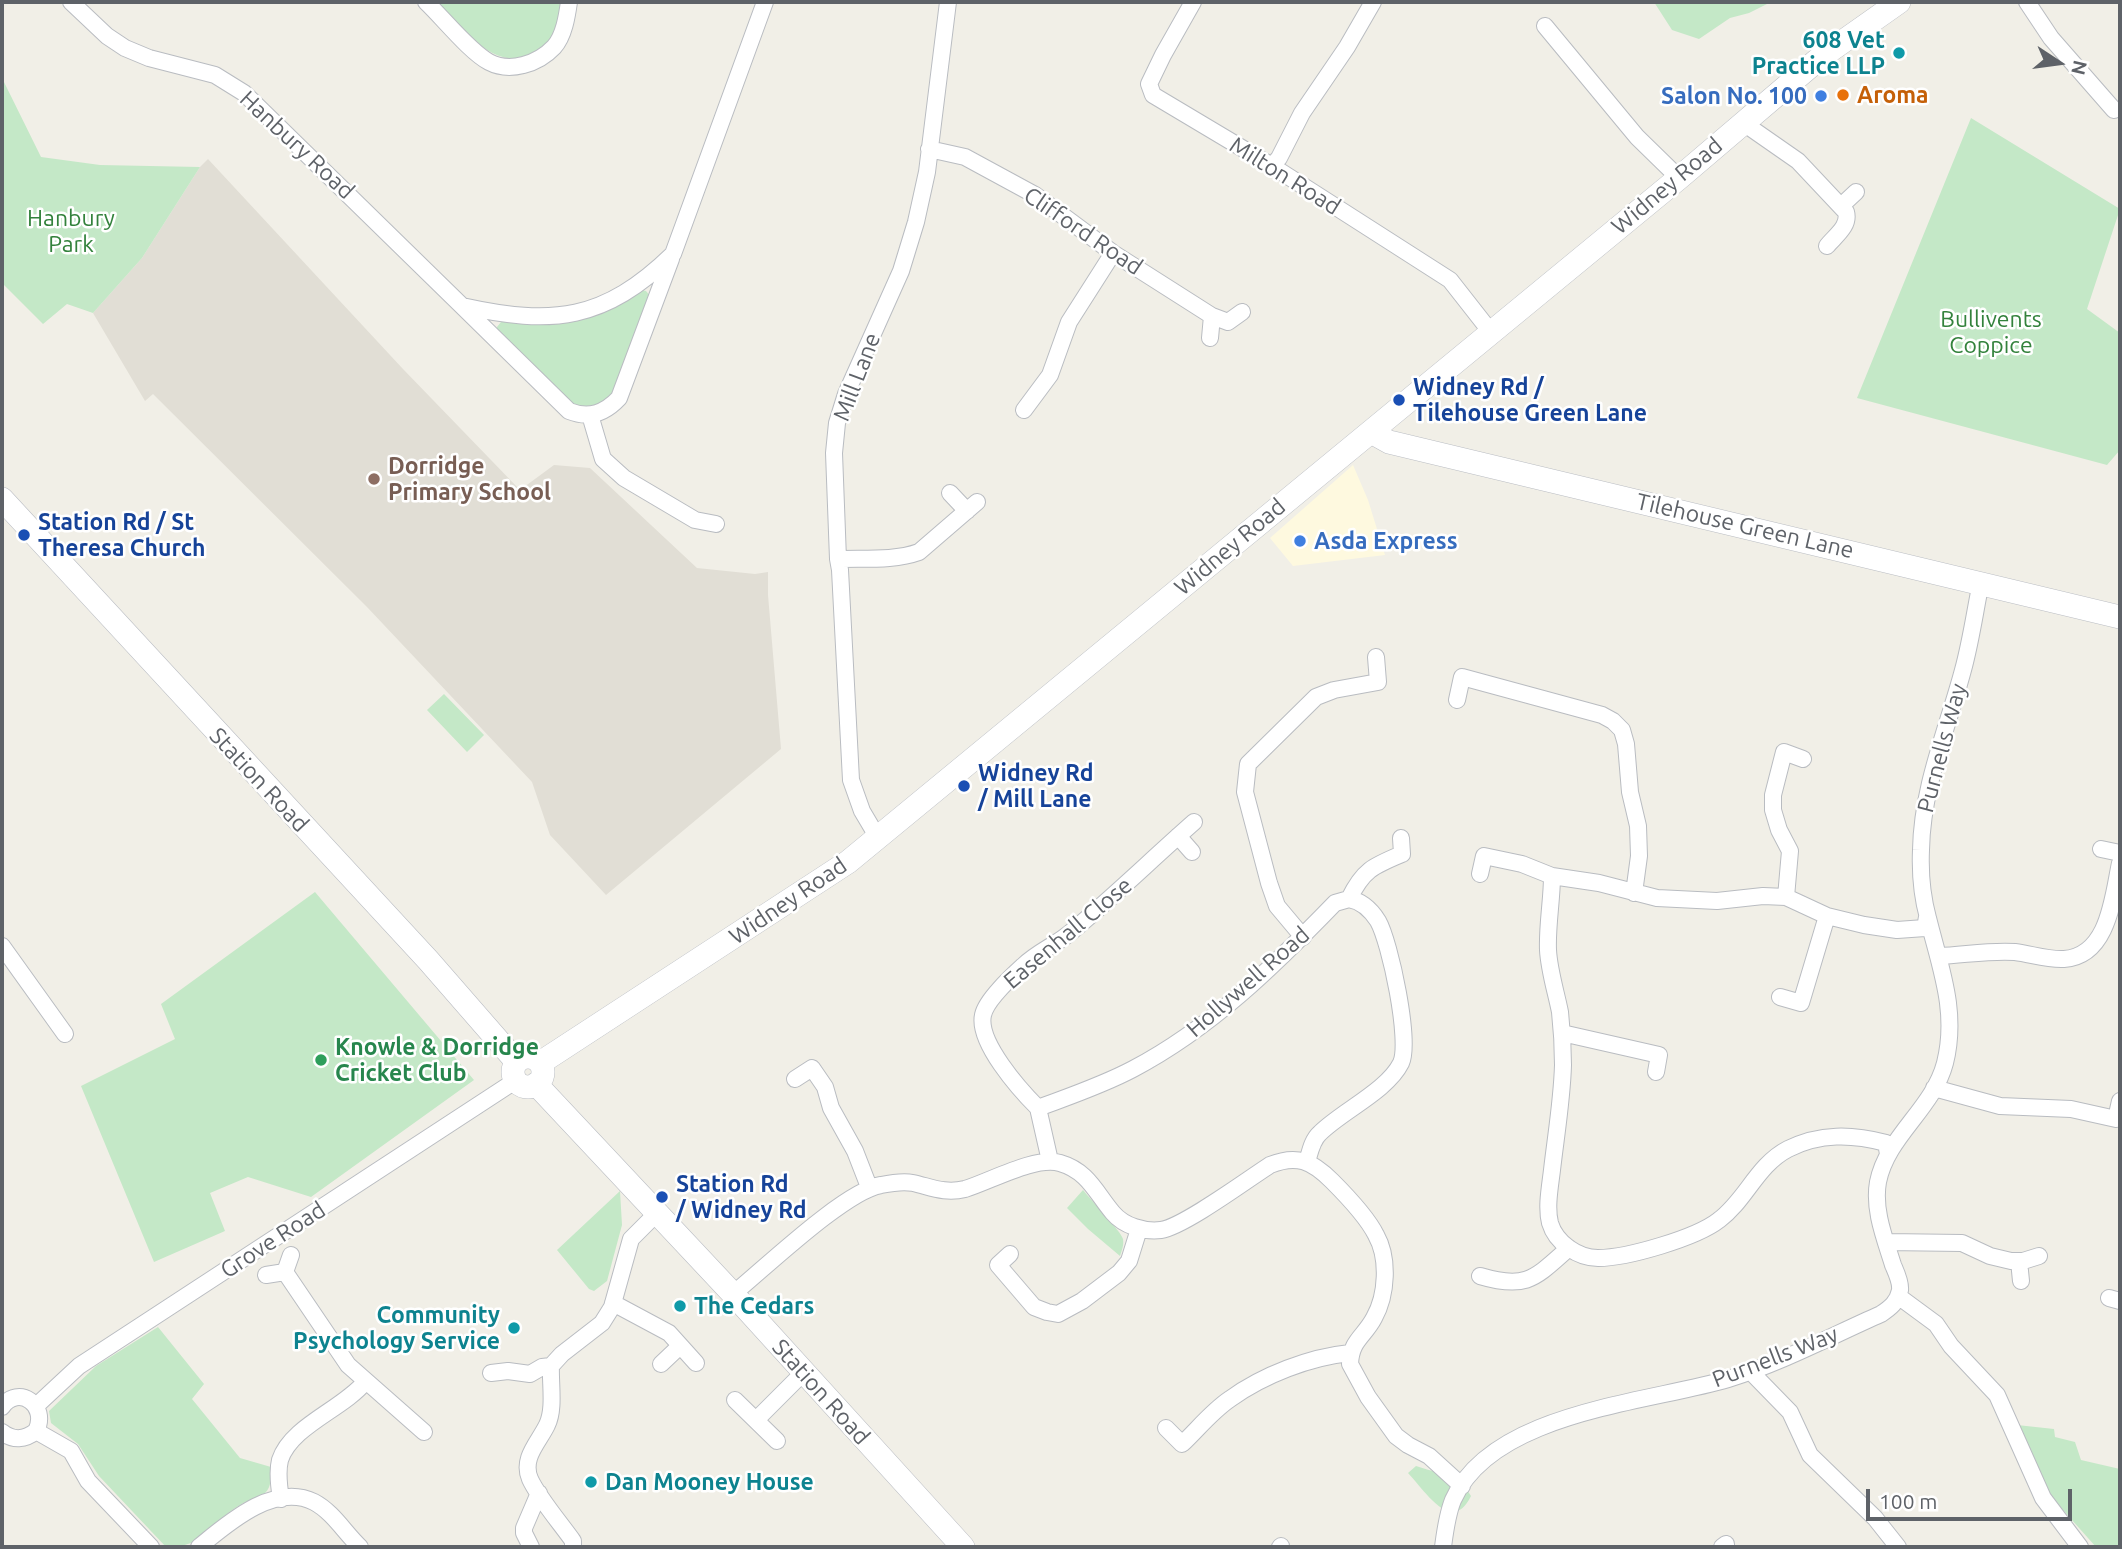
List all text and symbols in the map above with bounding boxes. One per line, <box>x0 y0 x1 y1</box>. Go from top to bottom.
place label: 608 Vet Practice LLP <box>1752 26 1885 80</box>
north arrow <box>2024 28 2094 98</box>
marker: 608 Vet Practice LLP <box>1891 45 1907 61</box>
text: N <box>2067 58 2092 77</box>
place label: Aroma <box>1857 81 1929 109</box>
place label: Salon No. 100 <box>1661 82 1807 110</box>
street label: Hanbury Road <box>234 85 360 205</box>
marker: Aroma <box>1835 87 1851 103</box>
marker: Salon No. 100 <box>1813 88 1829 104</box>
street label: Milton Road <box>1224 131 1346 221</box>
street label: Widney Road <box>1606 132 1728 240</box>
street label: Clifford Road <box>1018 181 1148 281</box>
park label: Hanbury Park <box>27 204 115 258</box>
park label: Bullivents Coppice <box>1940 305 2042 359</box>
street label: Mill Lane <box>828 329 886 425</box>
place label: Widney Rd / Tilehouse Green Lane <box>1413 373 1647 427</box>
marker: Widney Rd / Tilehouse Green Lane <box>1391 392 1407 408</box>
place label: Dorridge Primary School <box>388 452 551 506</box>
marker: Dorridge Primary School <box>366 471 382 487</box>
street label: Tilehouse Green Lane <box>1634 488 1856 564</box>
street label: Widney Road <box>1169 493 1291 601</box>
place label: Station Rd / St Theresa Church <box>38 508 205 562</box>
marker: Station Rd / St Theresa Church <box>16 527 32 543</box>
place label: Asda Express <box>1314 527 1458 555</box>
marker: Asda Express <box>1292 533 1308 549</box>
street label: Purnells Way <box>1912 680 1972 816</box>
street label: Station Road <box>204 722 314 838</box>
place label: Widney Rd / Mill Lane <box>978 759 1094 813</box>
marker: Widney Rd / Mill Lane <box>956 778 972 794</box>
street label: Widney Road <box>724 852 852 950</box>
street label: Easenhall Close <box>998 871 1138 995</box>
street label: Hollywell Road <box>1181 921 1315 1043</box>
place label: Knowle & Dorridge Cricket Club <box>335 1033 539 1087</box>
marker: Knowle & Dorridge Cricket Club <box>313 1052 329 1068</box>
place label: Station Rd / Widney Rd <box>676 1170 807 1224</box>
marker: Station Rd / Widney Rd <box>654 1189 670 1205</box>
street label: Grove Road <box>215 1196 331 1284</box>
place label: The Cedars <box>694 1292 814 1320</box>
marker: The Cedars <box>672 1298 688 1314</box>
place label: Community Psychology Service <box>293 1301 500 1355</box>
marker: Community Psychology Service <box>506 1320 522 1336</box>
street label: Purnells Way <box>1708 1320 1842 1394</box>
street label: Station Road <box>766 1334 876 1450</box>
place label: Dan Mooney House <box>605 1468 814 1496</box>
marker: Dan Mooney House <box>583 1474 599 1490</box>
scale bar <box>1870 1476 2076 1520</box>
text: 100 m <box>1879 1489 1937 1513</box>

